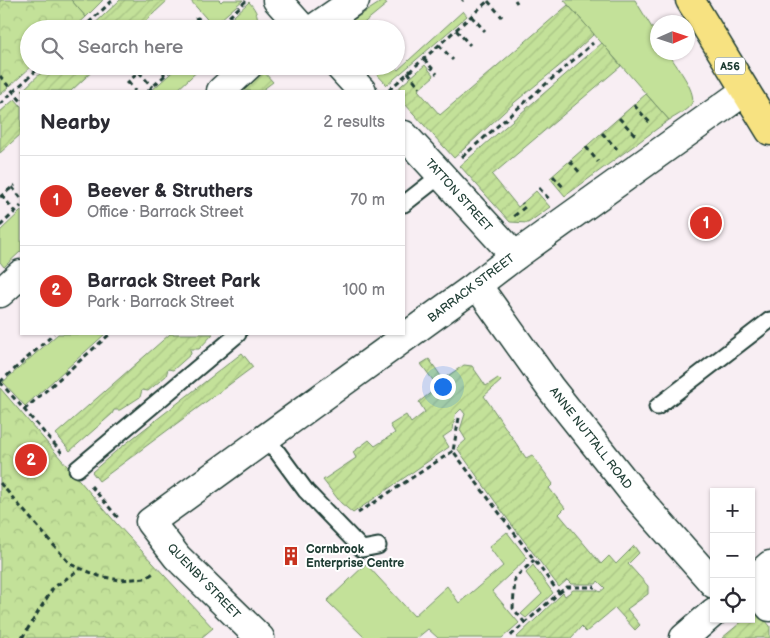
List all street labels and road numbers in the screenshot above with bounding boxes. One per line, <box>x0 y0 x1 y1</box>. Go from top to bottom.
road number: A56 <box>715 58 745 74</box>
street label: TATTON STREET <box>422 156 496 235</box>
street label: BARRACK STREET <box>425 250 518 326</box>
street label: ANNE NUTTALL ROAD <box>546 384 635 492</box>
street label: QUENBY STREET <box>164 540 244 623</box>

